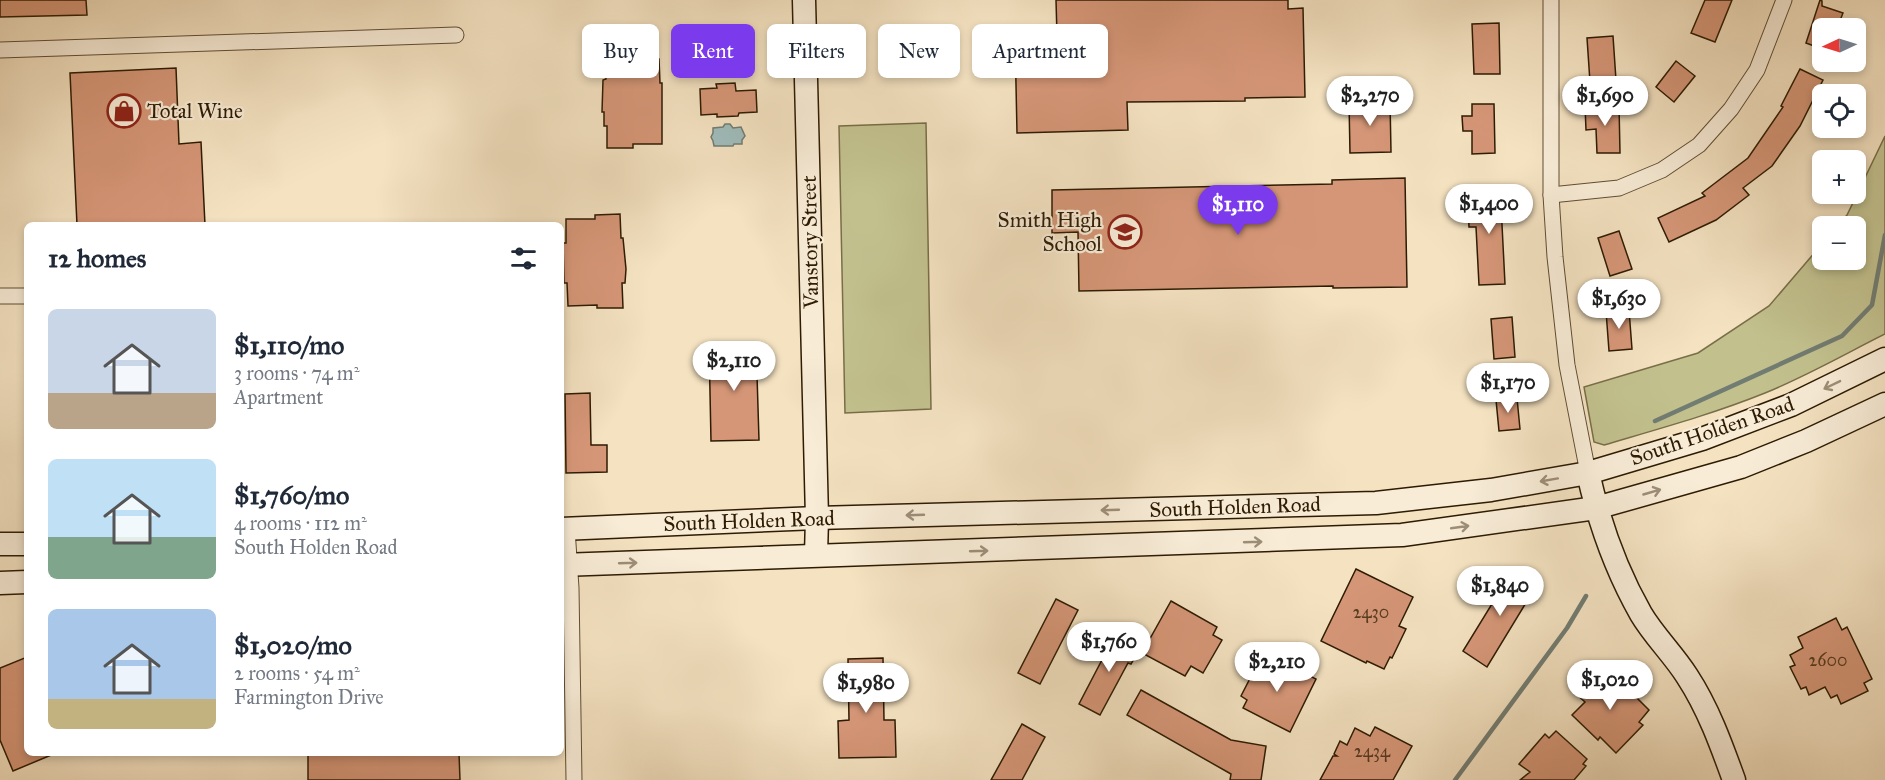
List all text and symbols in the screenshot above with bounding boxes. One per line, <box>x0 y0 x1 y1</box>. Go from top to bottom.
north arrow <box>1812 18 1866 72</box>
map controls <box>1812 18 1866 270</box>
chip: Buy <box>582 24 659 78</box>
chip: Rent <box>671 24 755 78</box>
chip: Filters <box>767 24 866 78</box>
chip: New <box>878 24 960 78</box>
chip: Apartment <box>972 24 1108 78</box>
pin: $2,270 <box>1321 76 1419 127</box>
pin: $1,690 <box>1556 76 1654 127</box>
text: $2,270 <box>1340 83 1400 107</box>
text: $1,690 <box>1576 83 1634 107</box>
button: locate <box>1812 84 1866 138</box>
shop icon: Total Wine <box>106 93 142 129</box>
place label: Total Wine <box>147 98 243 124</box>
button: + <box>1812 150 1866 204</box>
street label: Vanstory Street <box>796 175 824 310</box>
pin: $1,400 <box>1440 184 1538 235</box>
pin: $1,110 <box>1189 185 1287 236</box>
text: $1,400 <box>1459 191 1519 215</box>
text: $1,110 <box>1212 192 1264 216</box>
place label: Smith High School <box>998 207 1102 257</box>
school or university icon: Smith High School <box>1107 214 1143 250</box>
button: − <box>1812 216 1866 270</box>
text: 12 homes <box>48 242 146 274</box>
icon: filters <box>507 242 540 275</box>
pin: $1,630 <box>1570 279 1668 330</box>
text: $1,630 <box>1592 286 1646 310</box>
text: $1,110/mo <box>234 329 344 361</box>
icon: home <box>96 333 168 405</box>
pin: $2,110 <box>685 341 783 392</box>
text: $2,110 <box>707 348 761 372</box>
text: 3 rooms · 74 m² <box>234 361 359 385</box>
pin: $1,170 <box>1459 363 1557 414</box>
text: $1,170 <box>1480 370 1536 394</box>
one-way arrow <box>1824 380 1842 391</box>
text: Apartment <box>234 385 323 409</box>
street label: South Holden Road <box>1627 391 1798 471</box>
one-way arrow <box>1540 475 1559 486</box>
text: $1,760/mo <box>234 479 349 511</box>
icon: home <box>96 483 168 555</box>
one-way arrow <box>1643 486 1662 497</box>
street label: South Holden Road <box>1149 491 1322 523</box>
street label: South Holden Road <box>663 505 836 537</box>
one-way arrow <box>1100 505 1120 516</box>
one-way arrow <box>905 510 925 521</box>
text: 4 rooms · 112 m² <box>234 511 367 535</box>
one-way arrow <box>1449 522 1469 533</box>
text: South Holden Road <box>234 535 398 559</box>
one-way arrow <box>1243 536 1263 547</box>
one-way arrow <box>969 545 989 557</box>
one-way arrow <box>618 557 638 568</box>
pin: $1,840 <box>1451 566 1549 617</box>
text: $1,840 <box>1471 573 1529 597</box>
house number: 2430 <box>1353 601 1389 623</box>
pin: $1,760 <box>1060 622 1158 673</box>
text: $1,020/mo <box>234 629 352 661</box>
text: $1,760 <box>1081 629 1137 653</box>
icon: home <box>96 633 168 705</box>
pin: $2,210 <box>1228 642 1326 693</box>
text: $2,210 <box>1249 649 1305 673</box>
house number: 2600 <box>1808 649 1848 671</box>
pin: $1,020 <box>1561 660 1659 711</box>
text: 2 rooms · 54 m² <box>234 661 360 685</box>
pin: $1,980 <box>817 663 915 714</box>
text: $1,020 <box>1581 667 1639 691</box>
text: $1,980 <box>837 670 895 694</box>
text: Farmington Drive <box>234 685 384 709</box>
house number: 2434 <box>1354 740 1391 762</box>

